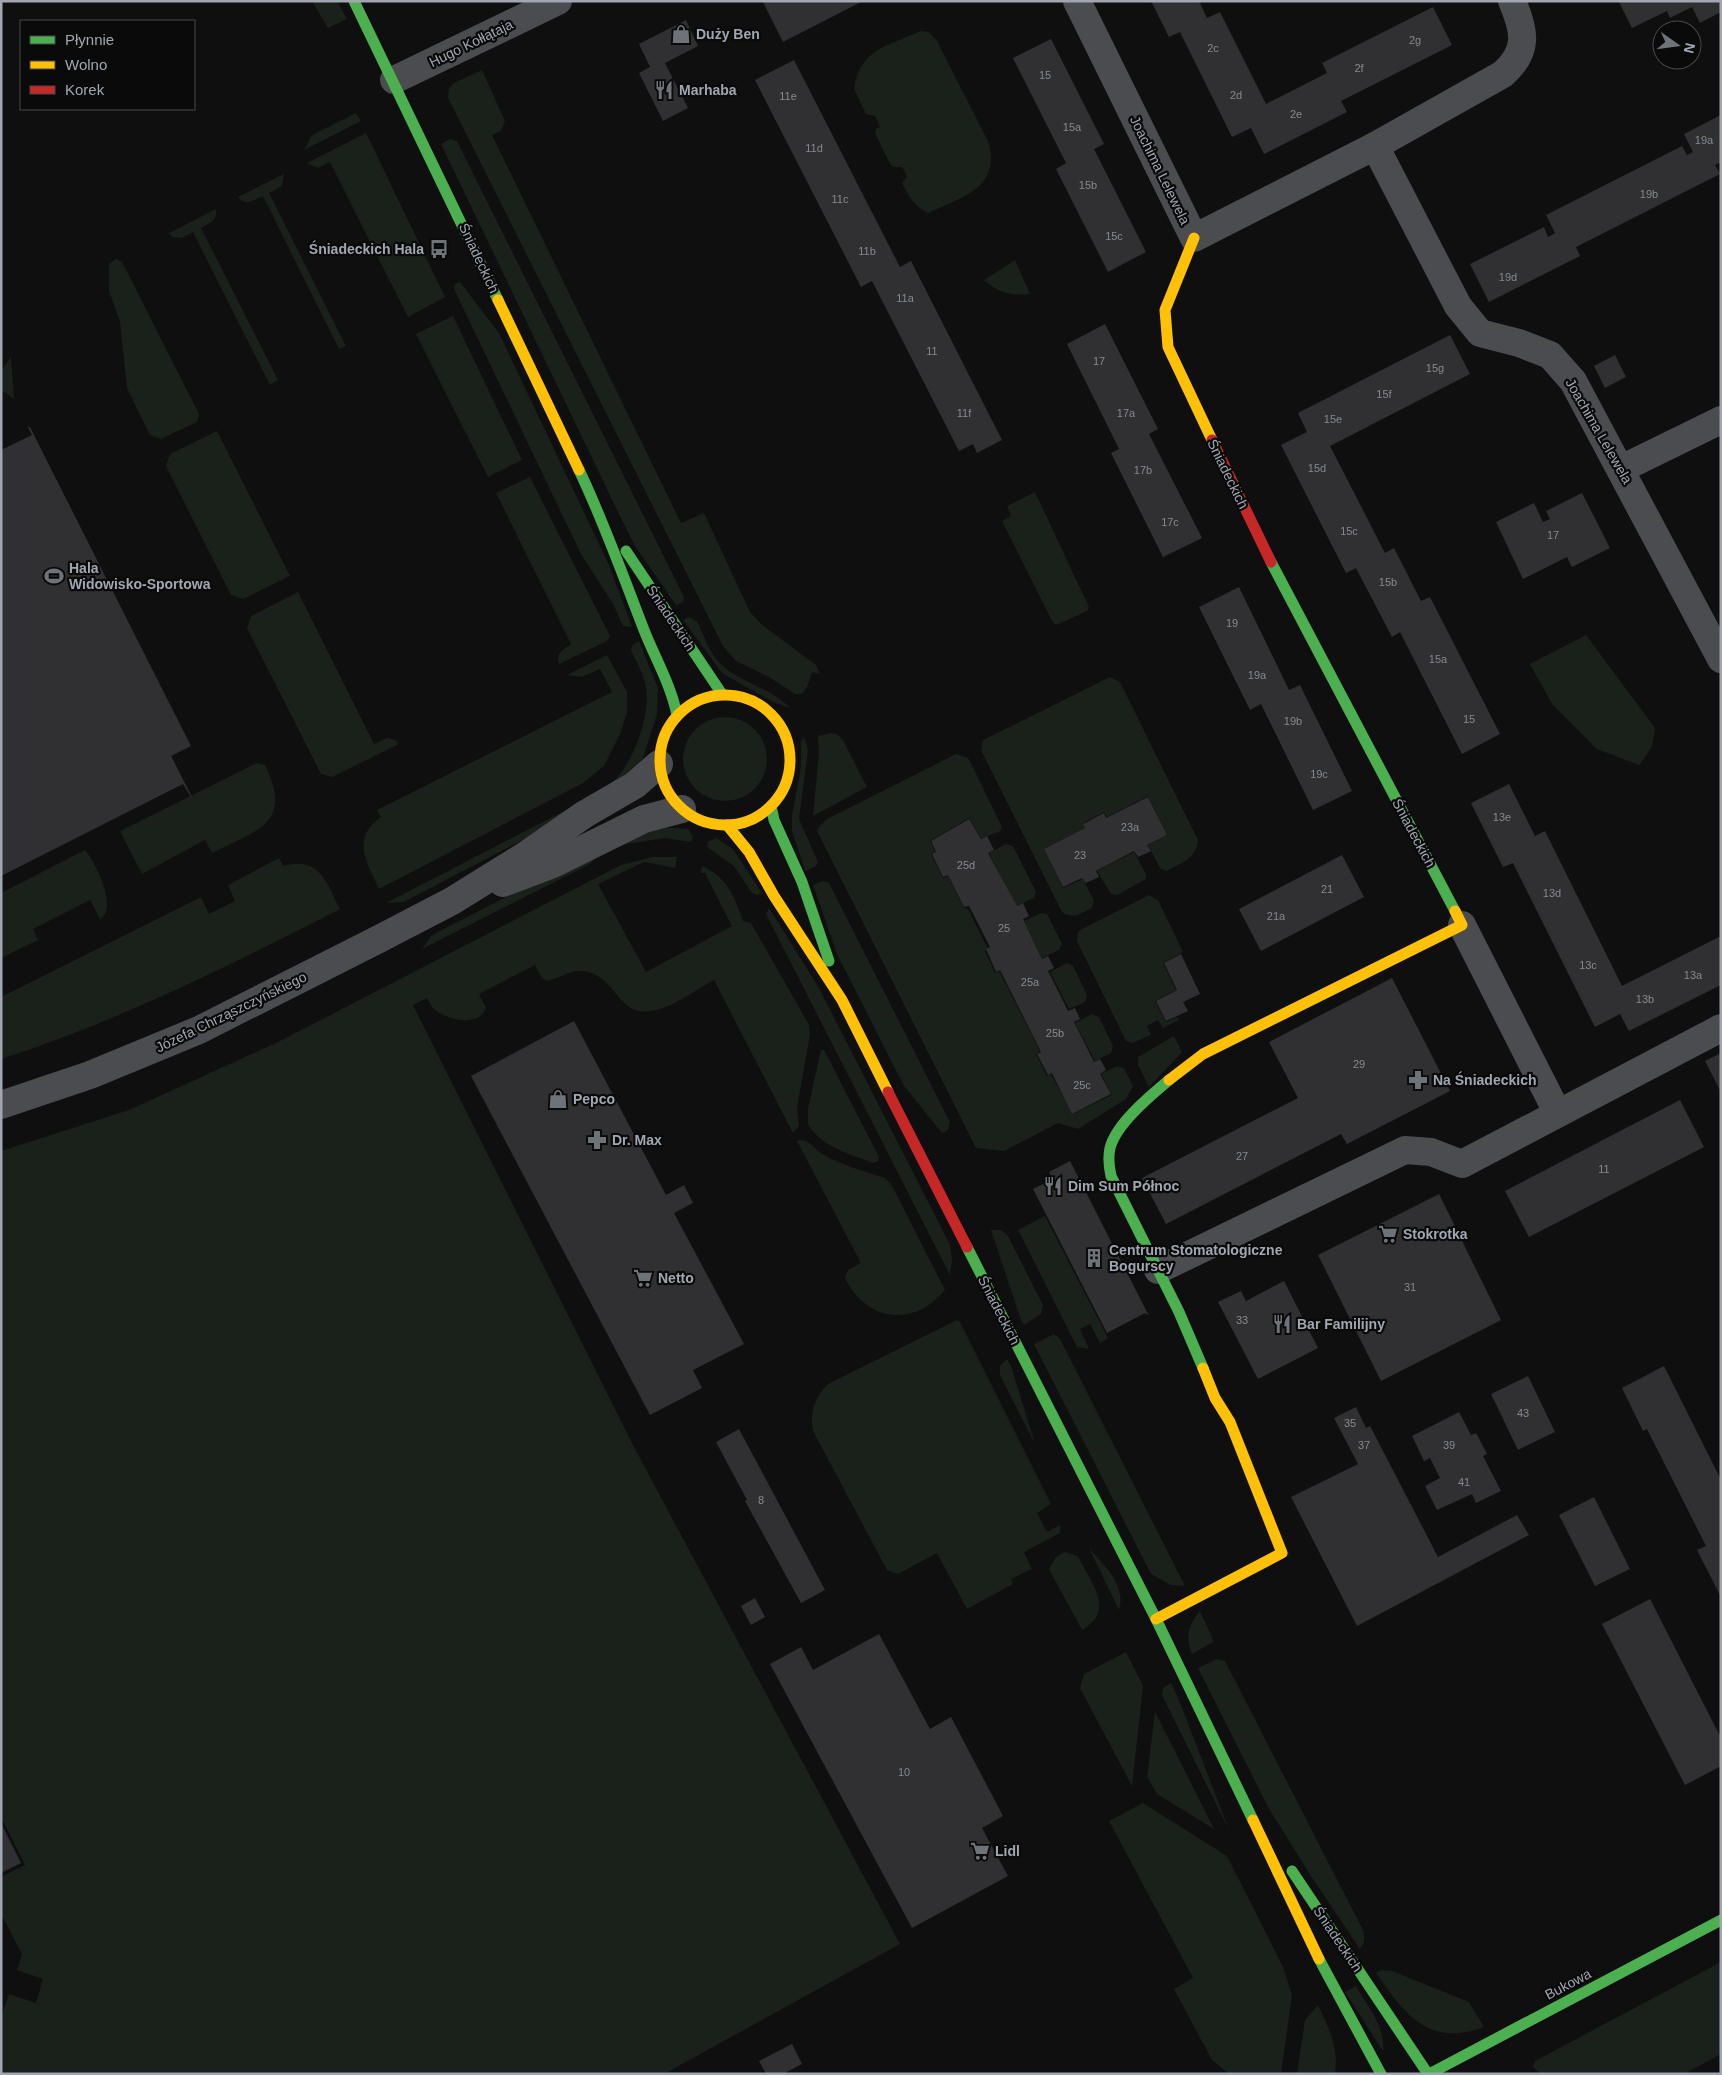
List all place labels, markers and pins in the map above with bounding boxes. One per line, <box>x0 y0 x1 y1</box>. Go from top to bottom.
shop icon: Duży Ben <box>670 23 692 45</box>
place label: Duży Ben <box>696 26 760 42</box>
restaurant icon: Marhaba <box>653 79 675 101</box>
place label: Marhaba <box>679 82 737 98</box>
bus stop icon: Śniadeckich Hala <box>428 238 450 260</box>
place label: Śniadeckich Hala <box>309 240 424 257</box>
place label: Hala Widowisko-Sportowa <box>69 560 211 592</box>
sports icon: Hala Widowisko-Sportowa <box>43 565 65 587</box>
pharmacy icon: Na Śniadeckich <box>1407 1069 1429 1091</box>
place label: Na Śniadeckich <box>1433 1071 1537 1088</box>
shop icon: Pepco <box>547 1088 569 1110</box>
place label: Pepco <box>573 1091 615 1107</box>
pharmacy icon: Dr. Max <box>586 1129 608 1151</box>
place label: Dr. Max <box>612 1132 662 1148</box>
restaurant icon: Dim Sum Północ <box>1042 1175 1064 1197</box>
place label: Dim Sum Północ <box>1068 1178 1179 1194</box>
supermarket icon: Stokrotka <box>1377 1223 1399 1245</box>
place label: Stokrotka <box>1403 1226 1468 1242</box>
place label: Centrum Stomatologiczne Bogurscy <box>1109 1242 1283 1274</box>
building icon: Centrum Stomatologiczne Bogurscy <box>1083 1247 1105 1269</box>
supermarket icon: Netto <box>632 1267 654 1289</box>
place label: Netto <box>658 1270 694 1286</box>
restaurant icon: Bar Familijny <box>1271 1313 1293 1335</box>
place label: Bar Familijny <box>1297 1316 1385 1332</box>
supermarket icon: Lidl <box>969 1840 991 1862</box>
place label: Lidl <box>995 1843 1020 1859</box>

